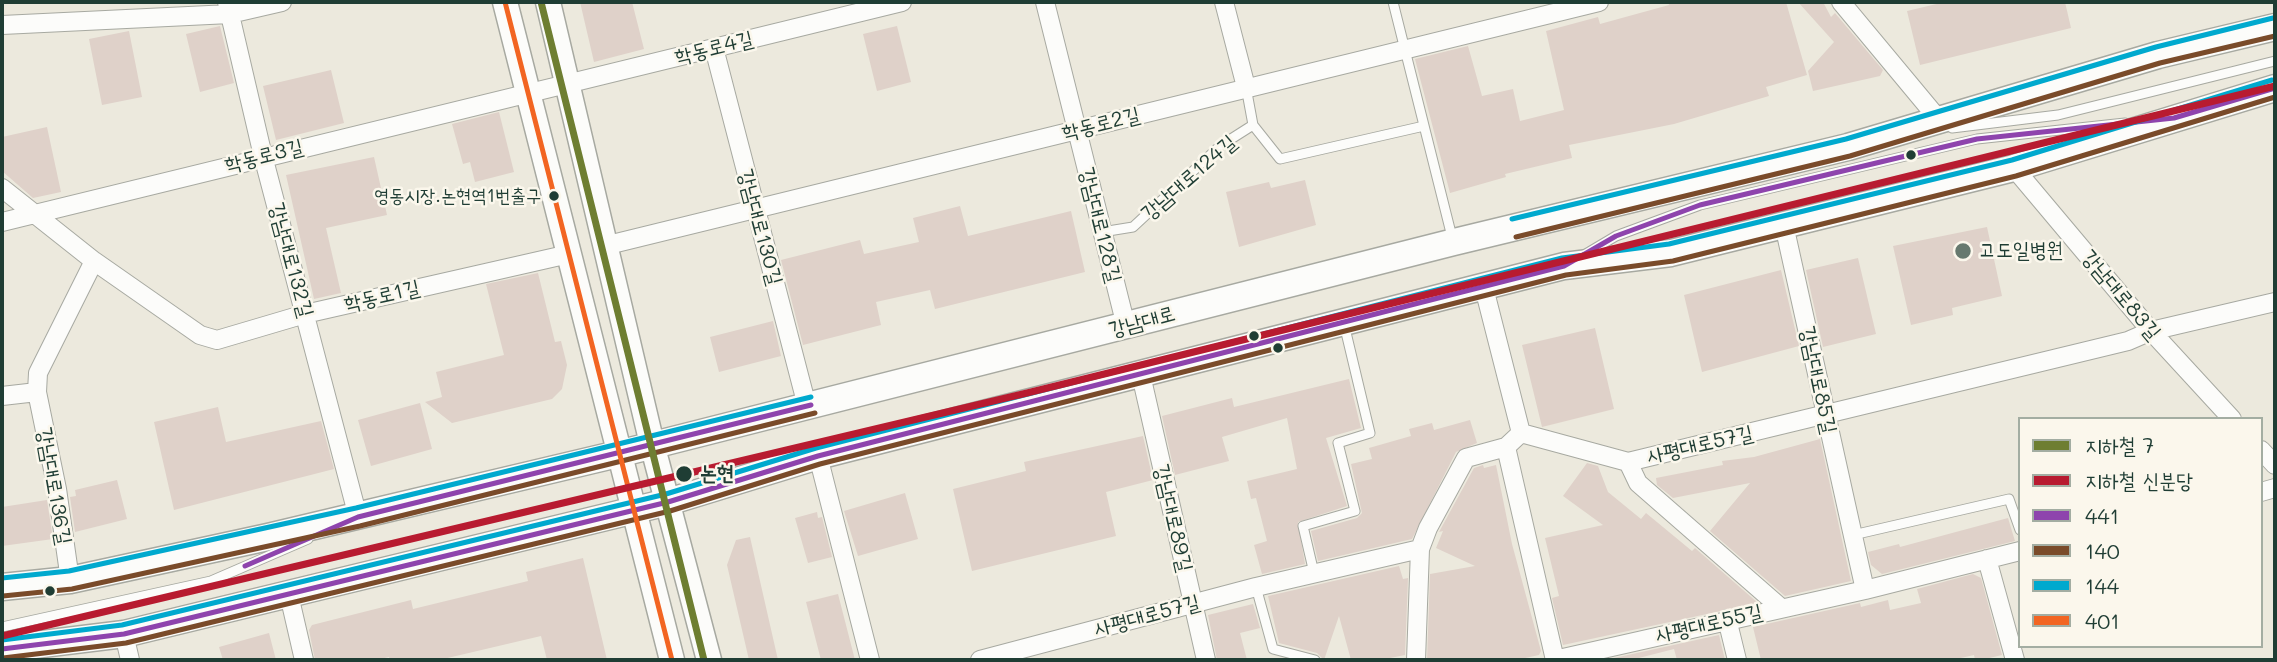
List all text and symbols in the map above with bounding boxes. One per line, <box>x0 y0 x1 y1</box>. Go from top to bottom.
street label: 학동로4길 <box>672 26 756 70</box>
street label: 학동로2길 <box>1059 102 1143 146</box>
street label: 강남대로124길 <box>1136 130 1242 226</box>
street label: 학동로3길 <box>222 134 306 178</box>
unlabelled marker <box>1904 148 1918 162</box>
street label: 강남대로128길 <box>1073 165 1127 285</box>
street label: 강남대로130길 <box>732 166 788 288</box>
place label: 영동시장.논현역1번출구 <box>374 185 541 207</box>
marker: 영동시장.논현역1번출구 <box>547 189 561 203</box>
street label: 강남대로132길 <box>264 200 318 320</box>
place label: 고도일병원 <box>1979 238 2063 264</box>
marker: 고도일병원 <box>1953 241 1973 261</box>
street label: 강남대로83길 <box>2076 245 2166 345</box>
street label: 학동로1길 <box>342 275 422 317</box>
street label: 강남대로 <box>1106 301 1178 343</box>
street label: 강남대로85길 <box>1794 324 1842 436</box>
unlabelled marker <box>1247 329 1261 343</box>
unlabelled marker <box>1271 341 1285 355</box>
legend <box>2018 417 2263 648</box>
street label: 사평대로57길 <box>1644 421 1756 469</box>
street label: 강남대로136길 <box>31 425 77 547</box>
text: 지하철 7 <box>2085 431 2154 458</box>
place label: 논현 <box>700 461 734 487</box>
street label: 강남대로89길 <box>1148 462 1198 574</box>
marker: 논현 <box>674 464 694 484</box>
text: 지하철 신분당 <box>2085 466 2193 493</box>
text: 441 <box>2085 502 2119 529</box>
text: 140 <box>2085 537 2120 564</box>
text: 144 <box>2085 572 2119 599</box>
unlabelled marker <box>43 584 57 598</box>
street label: 사평대로57길 <box>1091 590 1203 642</box>
street label: 사평대로55길 <box>1653 599 1765 649</box>
text: 401 <box>2085 607 2120 634</box>

